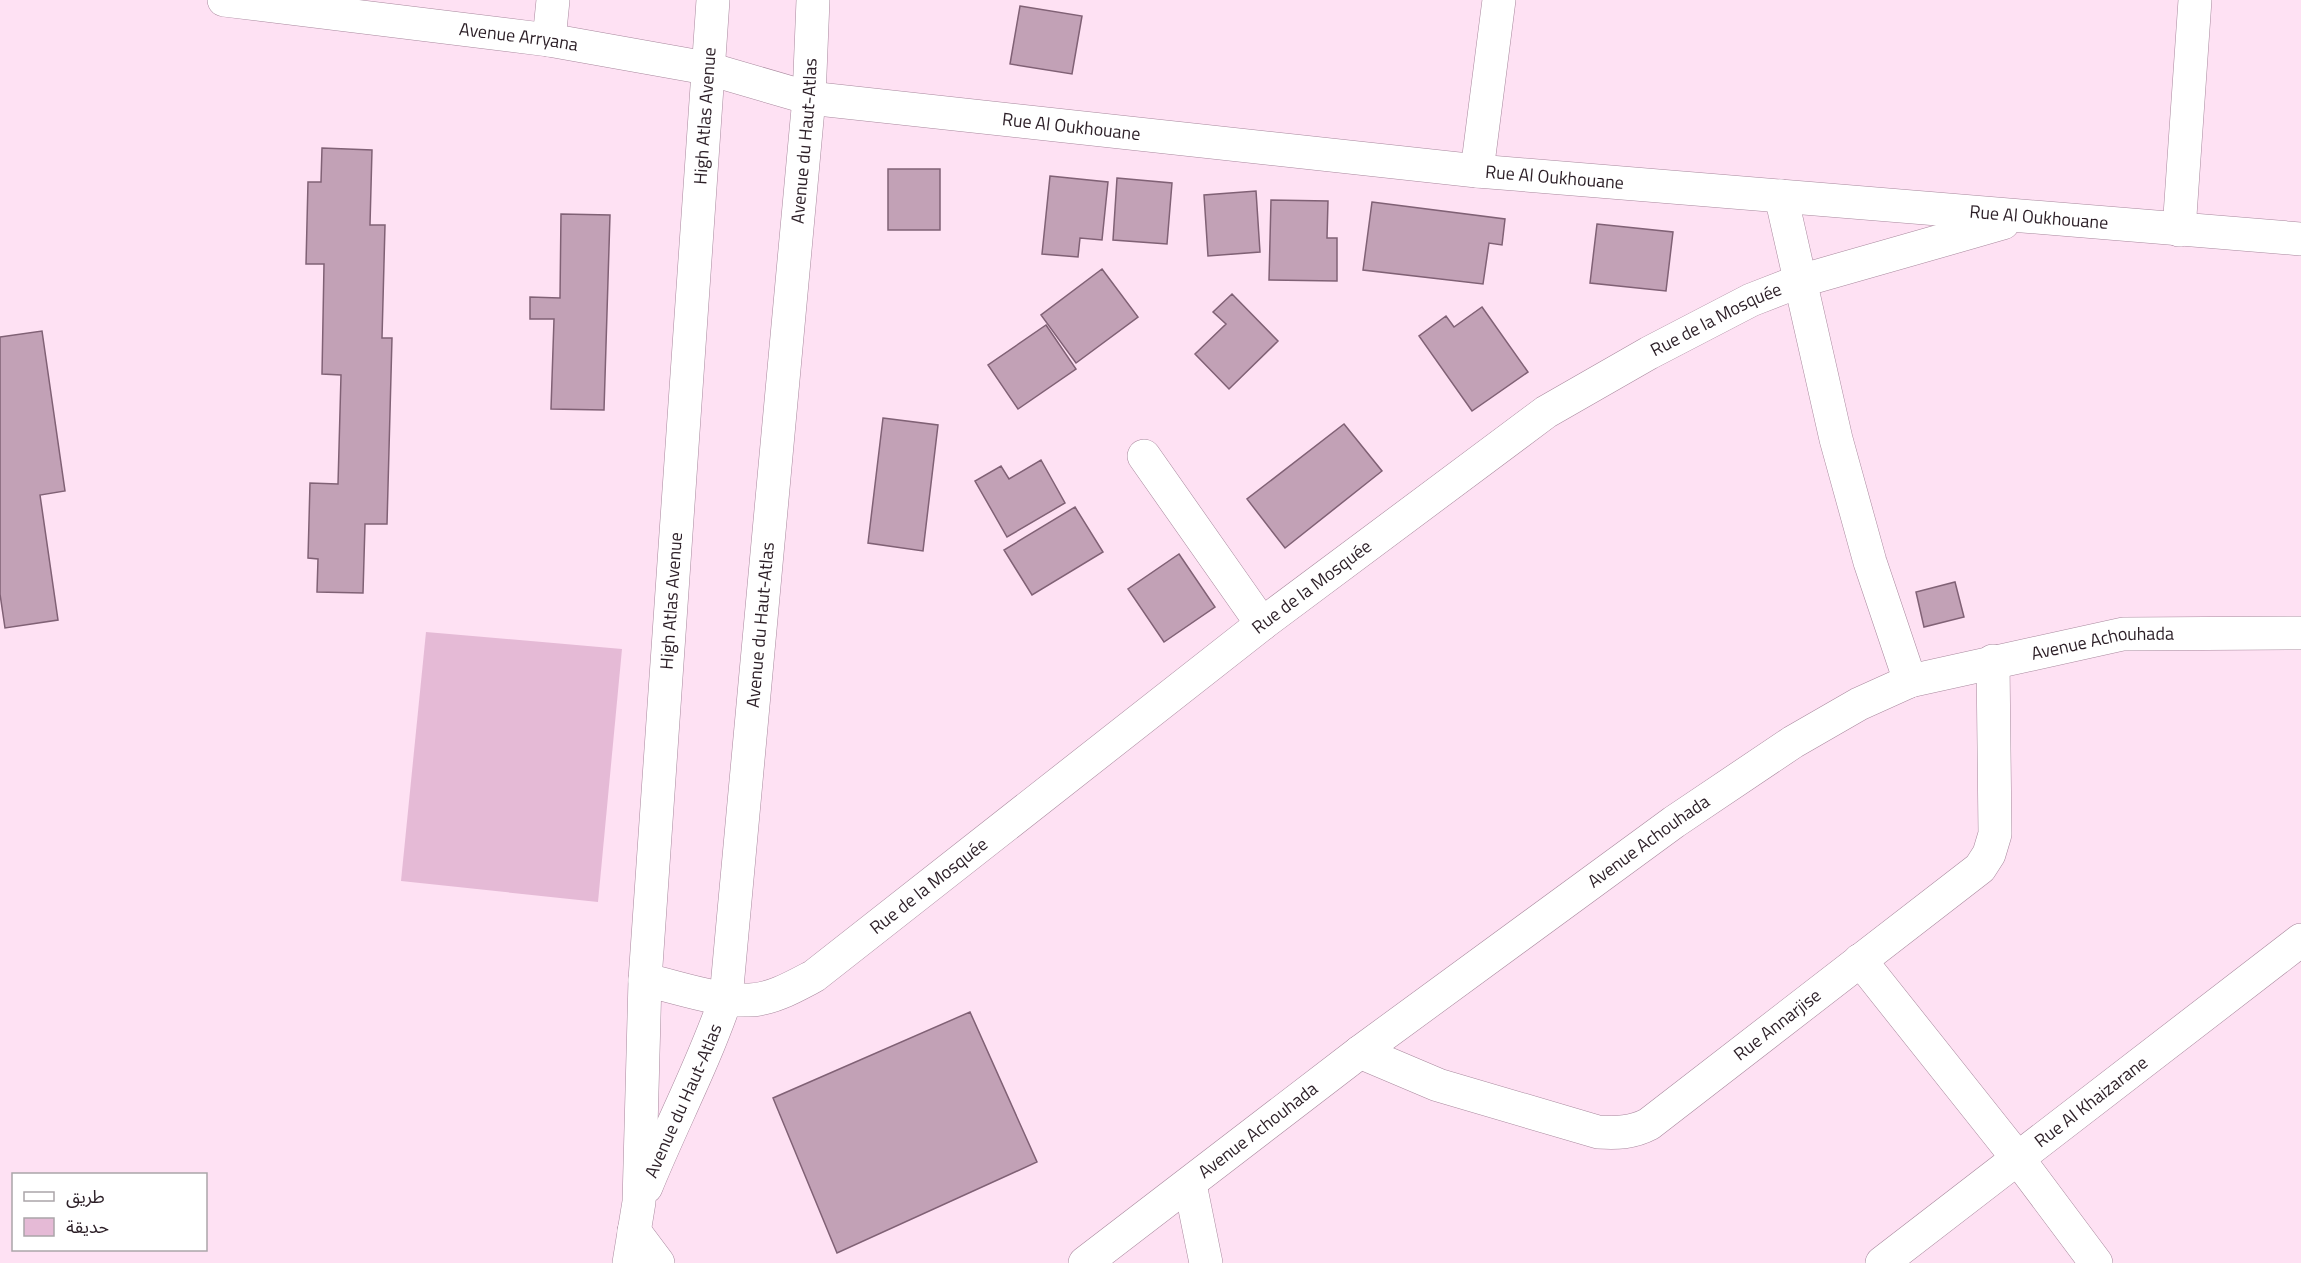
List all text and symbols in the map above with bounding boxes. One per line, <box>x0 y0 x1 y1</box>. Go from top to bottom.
street label: Avenue Arryana <box>458 15 580 58</box>
street label: High Atlas Avenue <box>686 46 723 186</box>
street label: Avenue du Haut-Atlas <box>783 58 824 225</box>
street label: Rue Al Oukhouane <box>1001 105 1142 147</box>
street label: Rue Al Oukhouane <box>1484 158 1625 196</box>
street label: Rue Al Oukhouane <box>1968 198 2109 236</box>
street label: Rue de la Mosquée <box>1645 275 1785 363</box>
street label: High Atlas Avenue <box>653 531 689 670</box>
street label: Rue de la Mosquée <box>1246 533 1377 640</box>
street label: Avenue du Haut-Atlas <box>739 541 781 709</box>
street label: Avenue Achouhada <box>2028 619 2174 667</box>
street label: Avenue Achouhada <box>1582 788 1715 894</box>
street label: Rue de la Mosquée <box>864 831 993 940</box>
street label: Rue Annarjise <box>1727 982 1827 1067</box>
street label: Avenue du Haut-Atlas <box>637 1019 729 1182</box>
street label: Rue Al Khaizarane <box>2028 1049 2153 1154</box>
street label: Avenue Achouhada <box>1192 1075 1323 1185</box>
legend <box>12 1173 207 1251</box>
text: طريق <box>66 1183 105 1210</box>
text: حديقة <box>66 1213 109 1240</box>

